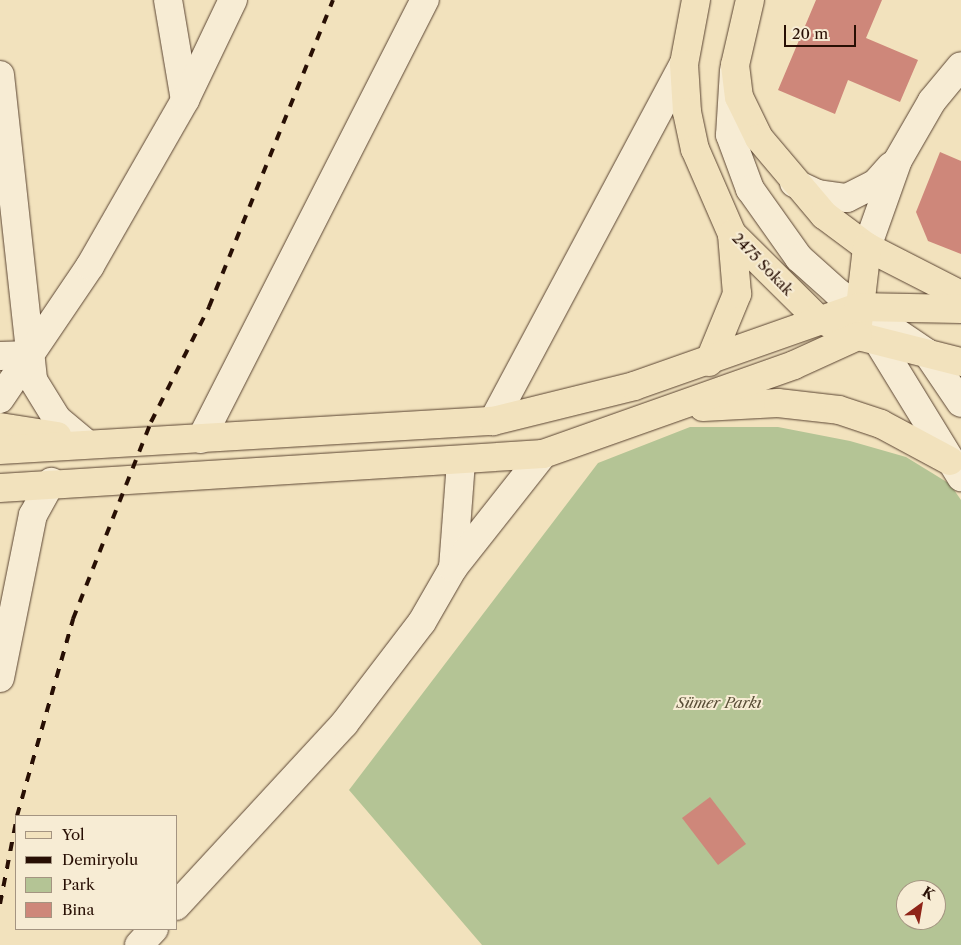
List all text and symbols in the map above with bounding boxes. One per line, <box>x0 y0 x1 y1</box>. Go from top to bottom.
scale bar <box>786 15 858 47</box>
text: 20 m <box>792 24 828 43</box>
street label: 2475 Sokak <box>729 229 797 299</box>
park label: Sümer Parkı <box>676 694 762 712</box>
legend <box>15 815 178 930</box>
text: Yol <box>62 825 85 844</box>
text: Demiryolu <box>62 850 138 869</box>
text: Park <box>62 875 95 894</box>
north arrow <box>896 880 946 930</box>
text: K <box>919 883 938 904</box>
text: Bina <box>62 900 94 919</box>

